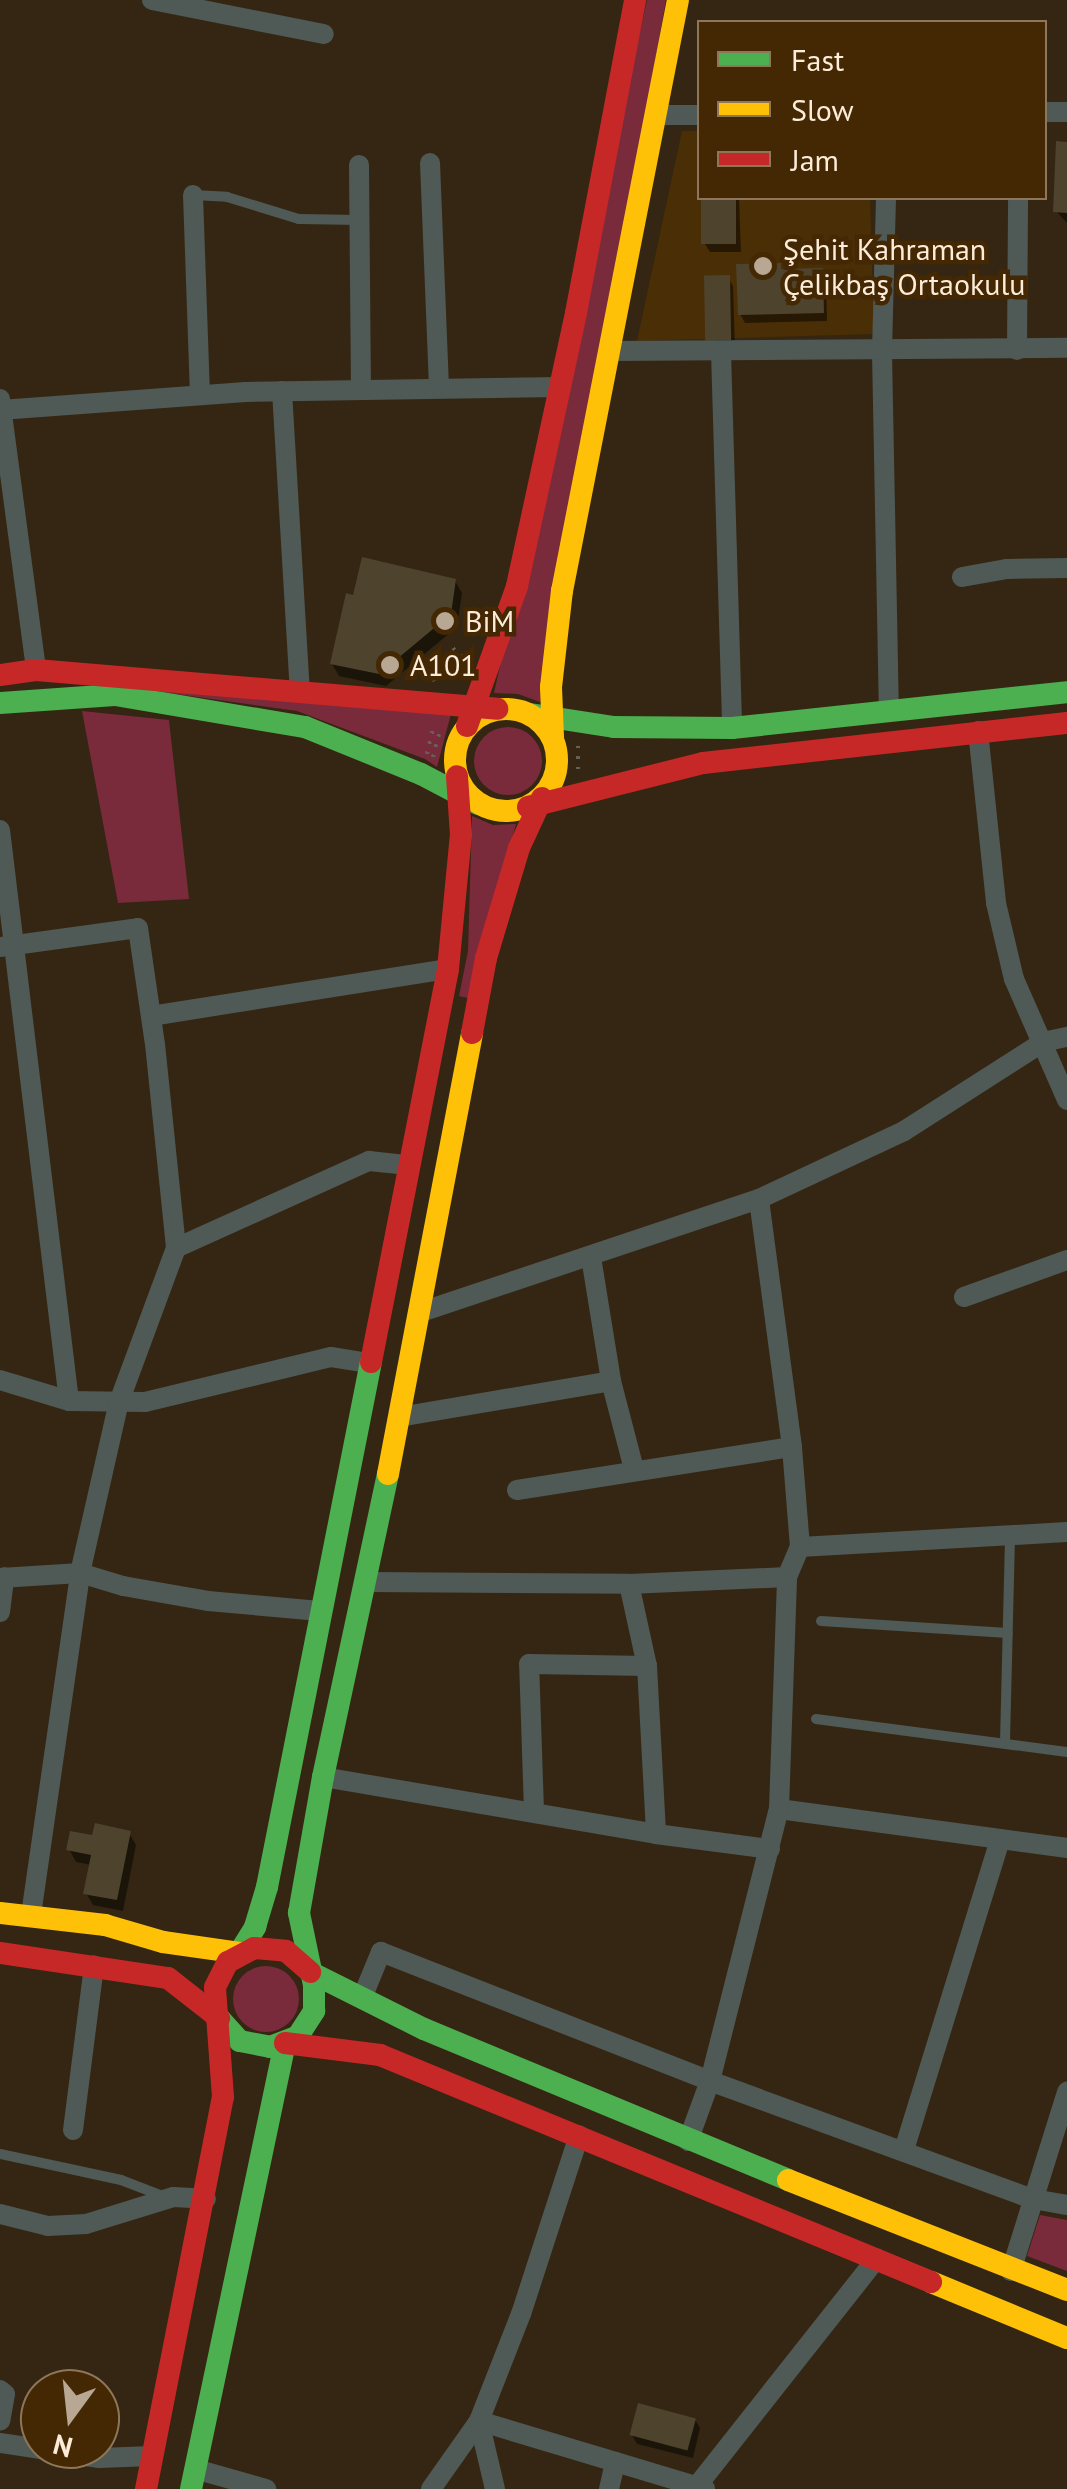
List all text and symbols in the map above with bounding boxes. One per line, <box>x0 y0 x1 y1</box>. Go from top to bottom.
legend <box>697 20 1047 200</box>
text: Fast <box>791 40 844 79</box>
text: Slow <box>791 90 854 129</box>
text: Jam <box>791 140 839 179</box>
place label: Şehit Kahraman Çelikbaş Ortaokulu <box>783 231 1025 302</box>
marker: Şehit Kahraman Çelikbaş Ortaokulu <box>752 255 774 277</box>
place label: BiM <box>465 603 514 639</box>
marker: BiM <box>434 610 456 632</box>
place label: A101 <box>410 647 477 683</box>
marker: A101 <box>379 654 401 676</box>
north arrow <box>20 2369 120 2469</box>
text: N <box>49 2426 76 2467</box>

